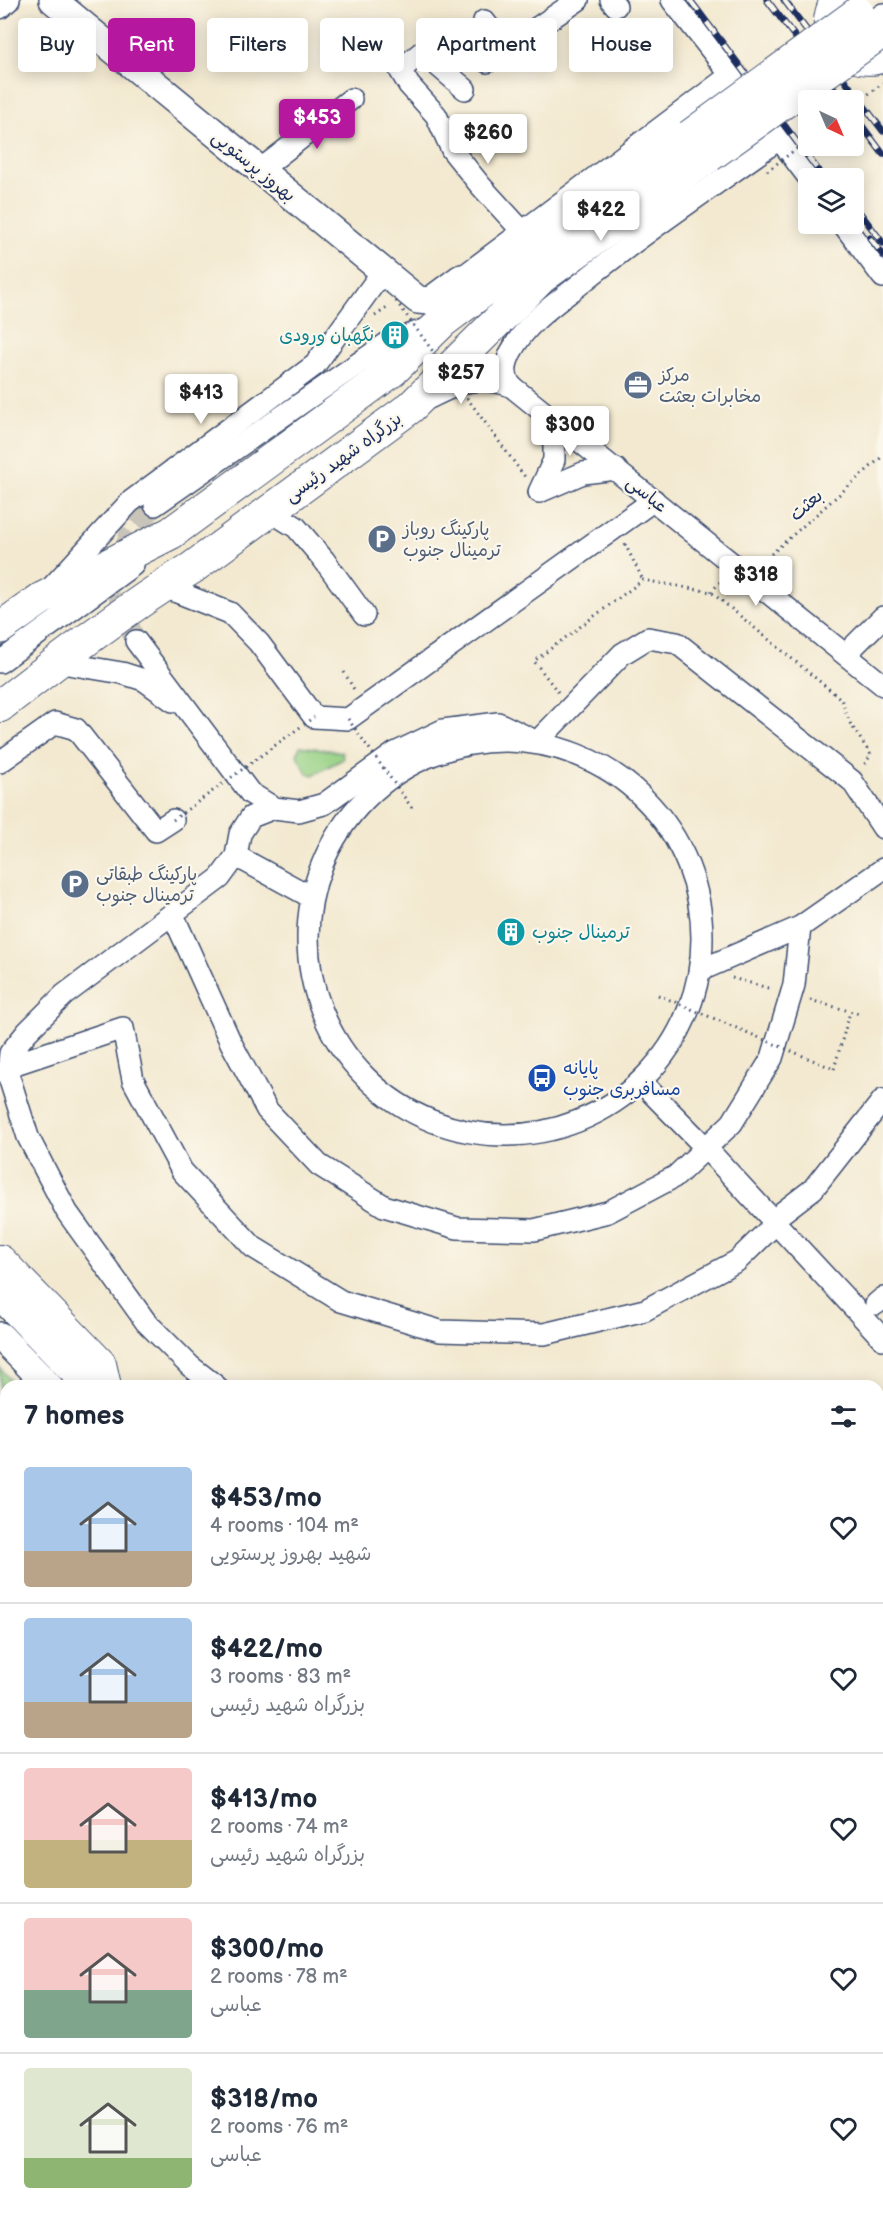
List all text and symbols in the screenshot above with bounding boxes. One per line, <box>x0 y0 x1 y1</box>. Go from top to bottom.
chip: Buy <box>18 18 96 72</box>
chip: Rent <box>108 18 195 72</box>
chip: Filters <box>207 18 308 72</box>
chip: New <box>320 18 404 72</box>
chip: Apartment <box>416 18 557 72</box>
chip: House <box>569 18 673 72</box>
north arrow <box>798 90 864 156</box>
map controls <box>798 90 864 234</box>
pin: $453 <box>281 99 353 150</box>
text: $453 <box>293 106 341 130</box>
pin: $260 <box>452 114 524 165</box>
text: $260 <box>463 121 513 145</box>
street label: بهروز پرستویی <box>207 126 300 207</box>
button: layers <box>798 168 864 234</box>
pin: $422 <box>565 191 637 242</box>
text: $422 <box>577 198 625 222</box>
building icon: نگهبان ورودی <box>379 319 411 351</box>
place label: نگهبان ورودی <box>279 325 374 346</box>
pin: $257 <box>425 354 497 405</box>
text: $257 <box>437 361 485 385</box>
place label: مرکز مخابرات بعثت <box>657 365 761 407</box>
office icon: مرکز مخابرات بعثت <box>622 369 654 401</box>
pin: $413 <box>165 374 237 425</box>
text: $413 <box>179 381 223 405</box>
pin: $300 <box>534 406 606 457</box>
street label: بزرگراه شهید رئیسی <box>281 408 406 507</box>
text: $300 <box>545 413 595 437</box>
street label: عباسی <box>622 472 671 517</box>
street label: بعثت <box>785 485 827 526</box>
place label: پارکینگ روباز ترمینال جنوب <box>401 519 501 562</box>
parking icon: پارکینگ روباز ترمینال جنوب <box>366 523 398 555</box>
pin: $318 <box>720 556 792 607</box>
text: $318 <box>733 563 779 587</box>
place label: پارکینگ طبقاتی ترمینال جنوب <box>96 864 197 907</box>
parking icon: پارکینگ طبقاتی ترمینال جنوب <box>59 868 91 900</box>
building icon: ترمینال جنوب <box>495 916 527 948</box>
place label: ترمینال جنوب <box>532 922 630 944</box>
place label: پایانه مسافربری جنوب <box>563 1058 681 1101</box>
bus stop icon: پایانه مسافربری جنوب <box>526 1062 558 1094</box>
icon: filters <box>827 1400 860 1433</box>
text: 7 homes <box>24 1401 124 1432</box>
text: $453/mo <box>210 1483 322 1514</box>
icon: home <box>72 1491 144 1563</box>
icon: heart <box>827 1511 860 1544</box>
text: 4 rooms · 104 m² <box>210 1514 359 1538</box>
text: شهید بهروز پرستویی <box>210 1542 371 1566</box>
text: $422/mo <box>210 1634 323 1665</box>
icon: home <box>72 1642 144 1714</box>
icon: heart <box>827 1662 860 1695</box>
text: 3 rooms · 83 m² <box>210 1665 351 1689</box>
text: بزرگراه شهید رئیسی <box>210 1693 365 1717</box>
text: $413/mo <box>210 1784 317 1815</box>
icon: home <box>72 1792 144 1864</box>
icon: heart <box>827 1812 860 1845</box>
text: 2 rooms · 74 m² <box>210 1815 348 1839</box>
text: بزرگراه شهید رئیسی <box>210 1843 365 1867</box>
text: $300/mo <box>210 1934 324 1965</box>
icon: home <box>72 1942 144 2014</box>
icon: heart <box>827 1962 860 1995</box>
text: 2 rooms · 78 m² <box>210 1965 348 1989</box>
text: عباسی <box>210 1993 262 2017</box>
text: $318/mo <box>210 2084 318 2115</box>
icon: home <box>72 2092 144 2164</box>
icon: heart <box>827 2112 860 2145</box>
text: 2 rooms · 76 m² <box>210 2115 348 2139</box>
text: عباسی <box>210 2143 262 2167</box>

